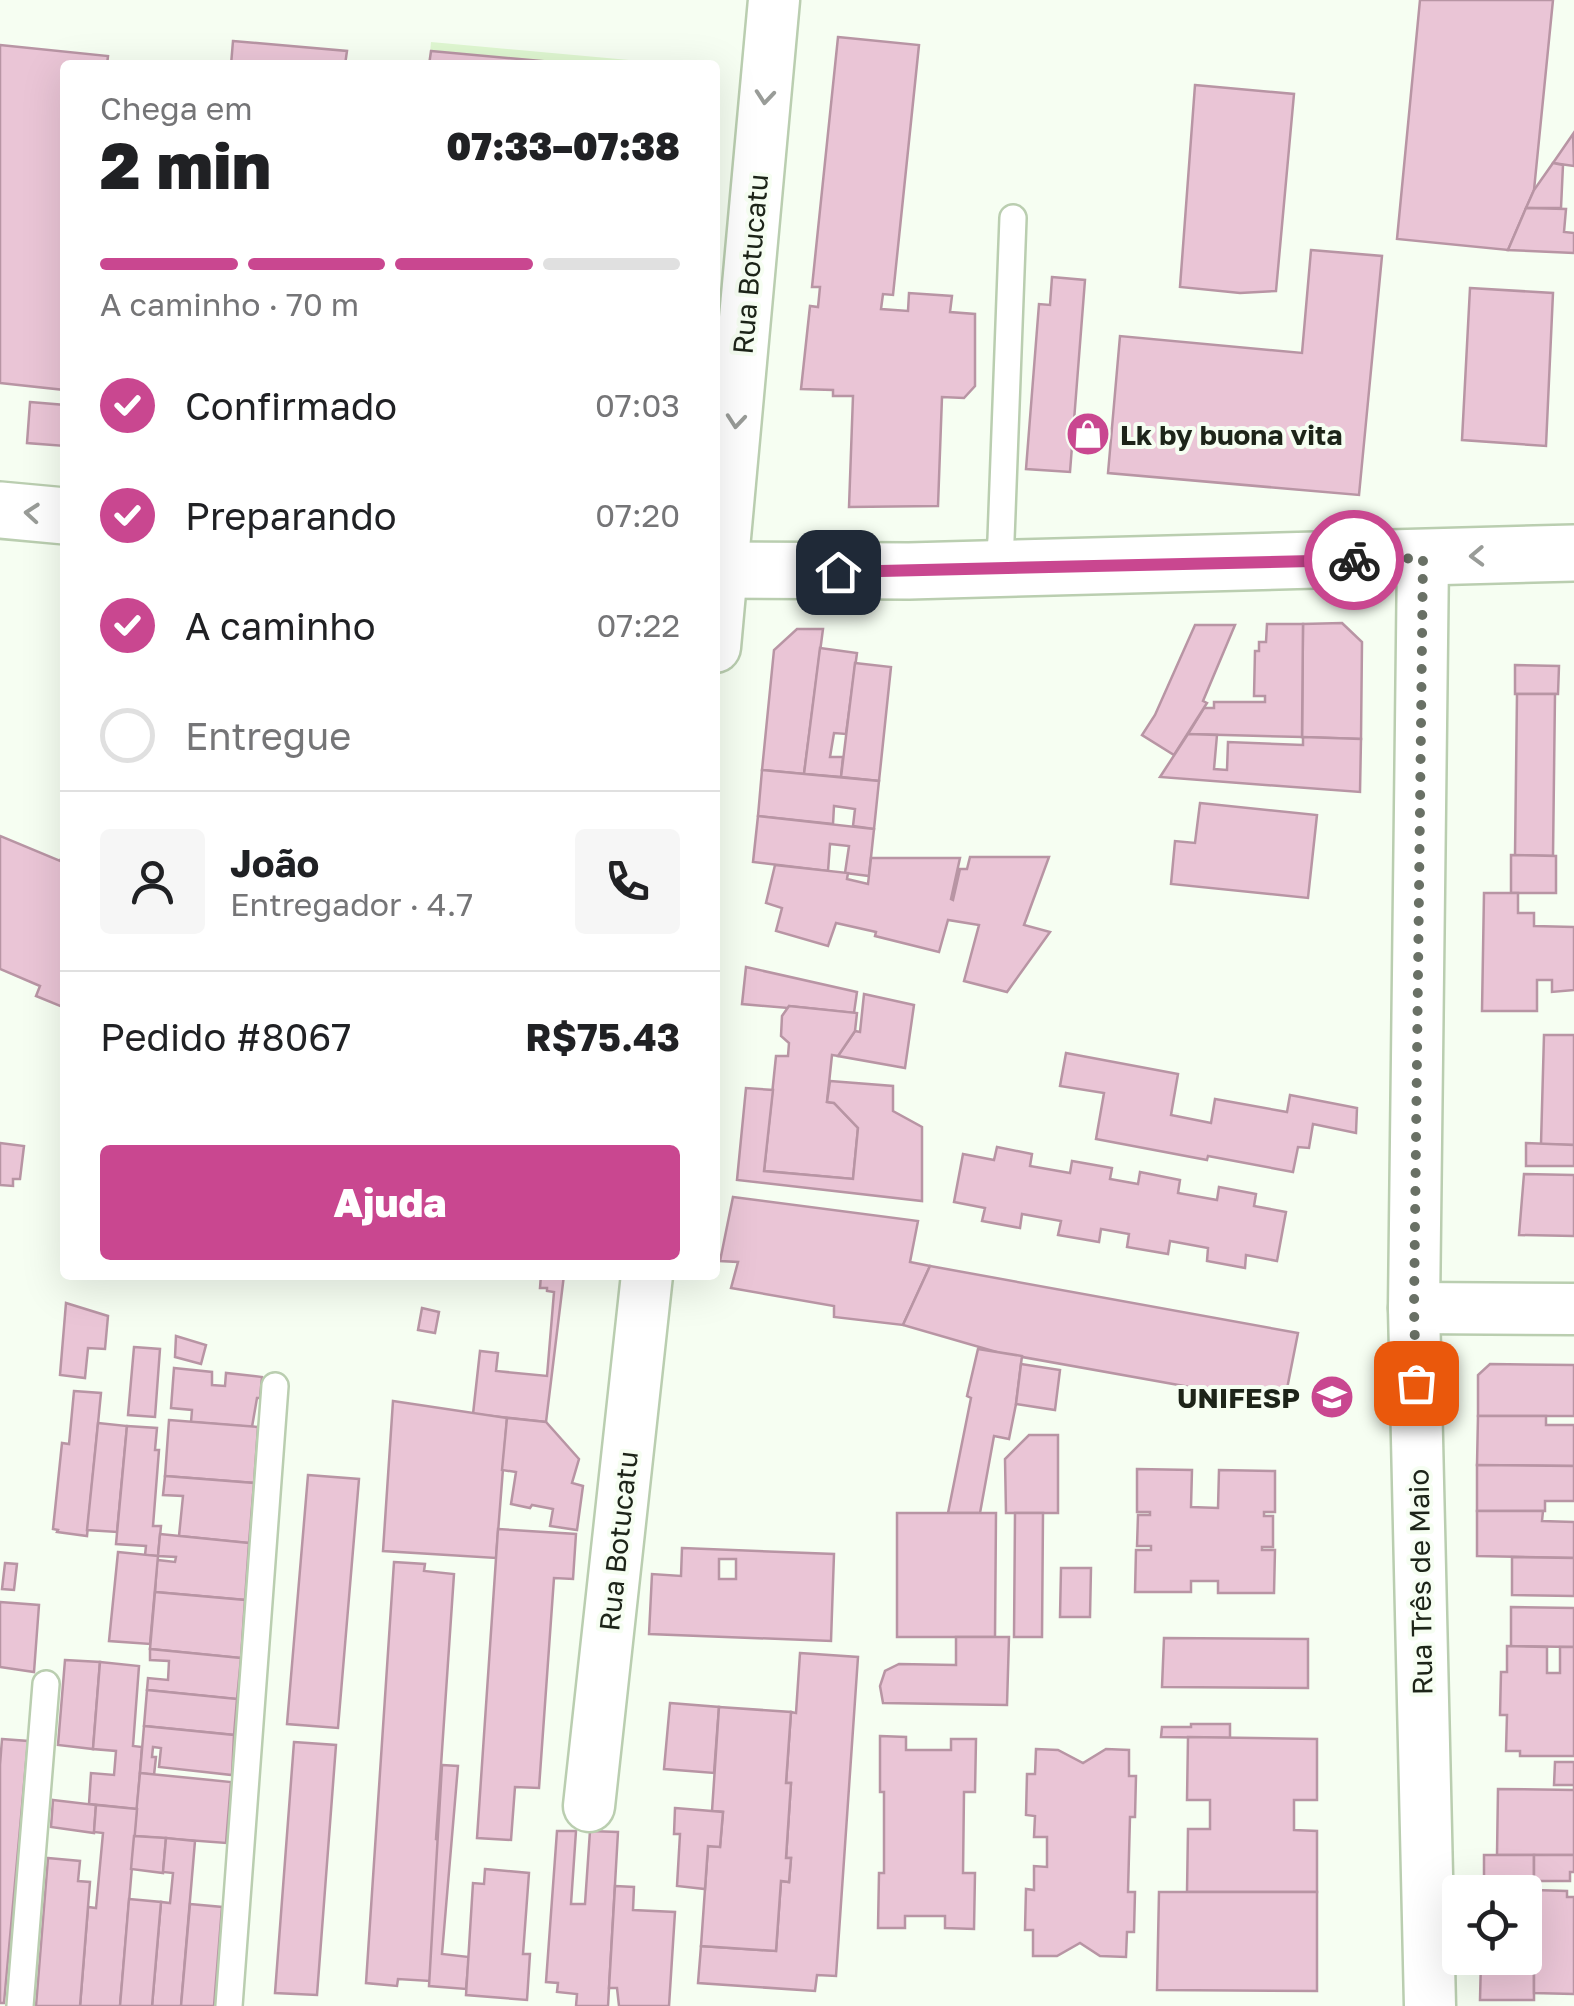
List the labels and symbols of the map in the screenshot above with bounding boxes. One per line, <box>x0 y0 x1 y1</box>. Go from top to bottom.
one-way arrow <box>755 90 777 106</box>
street label: Rua Botucatu <box>726 172 774 356</box>
shop icon: Lk by buona vita <box>1065 411 1111 457</box>
one-way arrow <box>726 413 747 429</box>
place label: Lk by buona vita <box>1120 418 1342 451</box>
one-way arrow <box>24 503 40 524</box>
courier <box>1304 510 1404 610</box>
pin <box>796 530 881 615</box>
one-way arrow <box>1468 546 1484 567</box>
pin <box>1374 1341 1459 1426</box>
school or university icon: UNIFESP <box>1309 1374 1355 1420</box>
place label: UNIFESP <box>1177 1381 1300 1414</box>
street label: Rua Botucatu <box>592 1449 644 1633</box>
street label: Rua Três de Maio <box>1402 1468 1438 1696</box>

